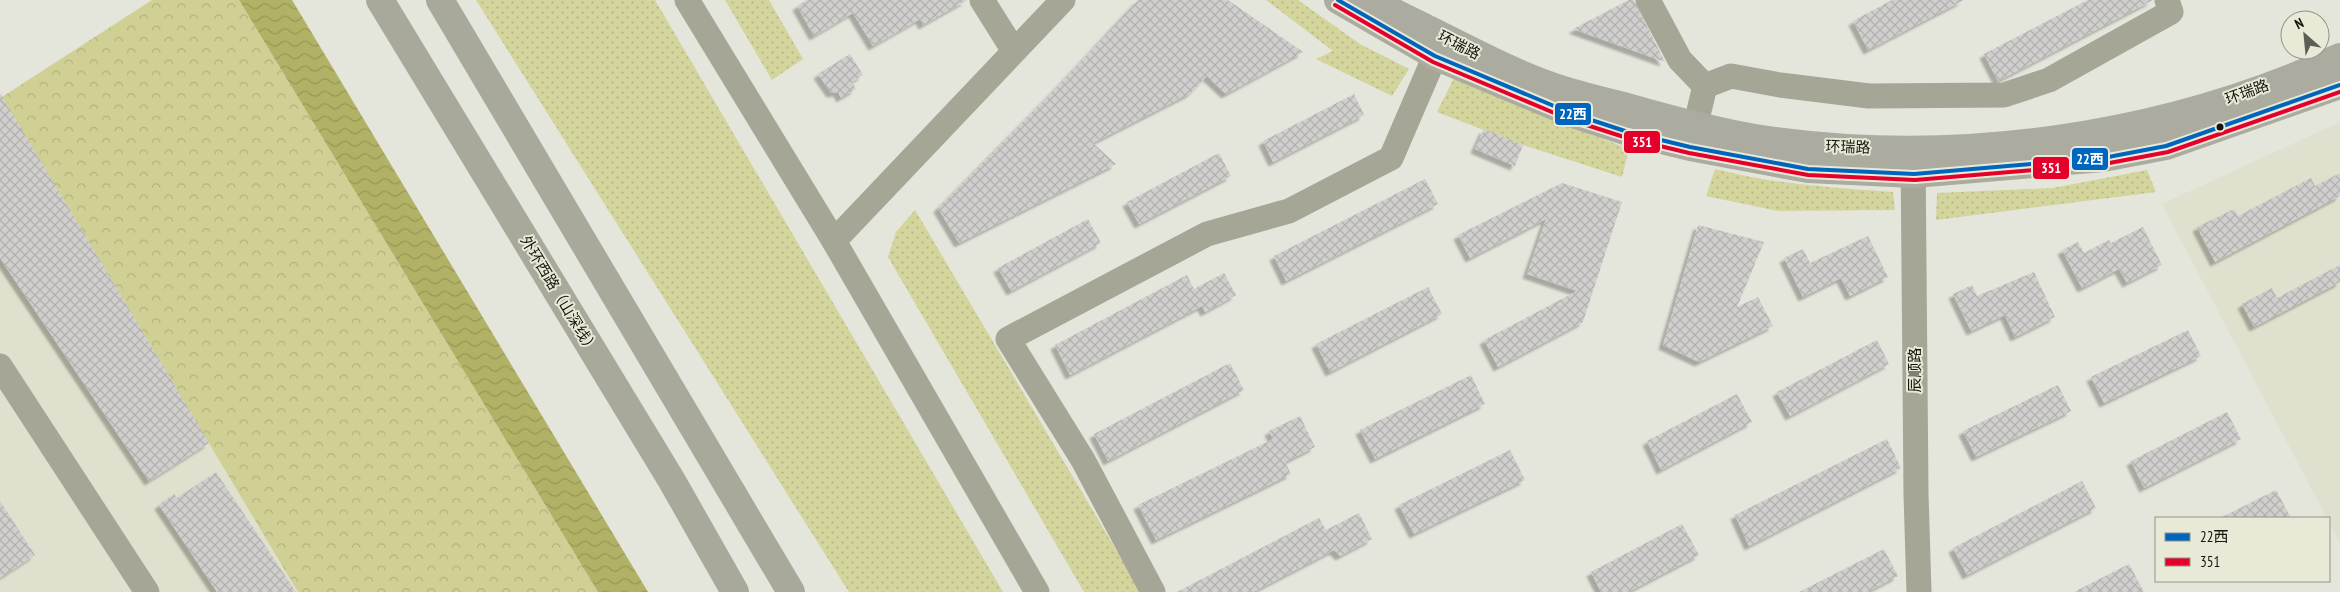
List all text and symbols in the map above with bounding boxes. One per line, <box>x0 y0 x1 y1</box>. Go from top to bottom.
north arrow <box>2280 10 2330 60</box>
text: N <box>2292 14 2307 33</box>
street label: 环瑞路 <box>1435 26 1484 63</box>
street label: 环瑞路 <box>2222 75 2271 108</box>
line badge: 22西 <box>1554 102 1592 126</box>
text: 22西 <box>1559 105 1587 123</box>
unlabelled marker <box>2215 122 2225 132</box>
line badge: 351 <box>1623 130 1661 154</box>
text: 351 <box>1632 133 1652 151</box>
street label: 环瑞路 <box>1825 136 1871 157</box>
line badge: 22西 <box>2071 147 2109 171</box>
text: 22西 <box>2076 150 2104 168</box>
line badge: 351 <box>2032 156 2070 180</box>
text: 351 <box>2041 159 2061 177</box>
street label: 外环西路（山深线） <box>517 232 602 358</box>
street label: 辰顺路 <box>1905 347 1924 393</box>
legend <box>2155 517 2330 582</box>
text: 22西 <box>2200 527 2229 546</box>
text: 351 <box>2200 552 2220 571</box>

